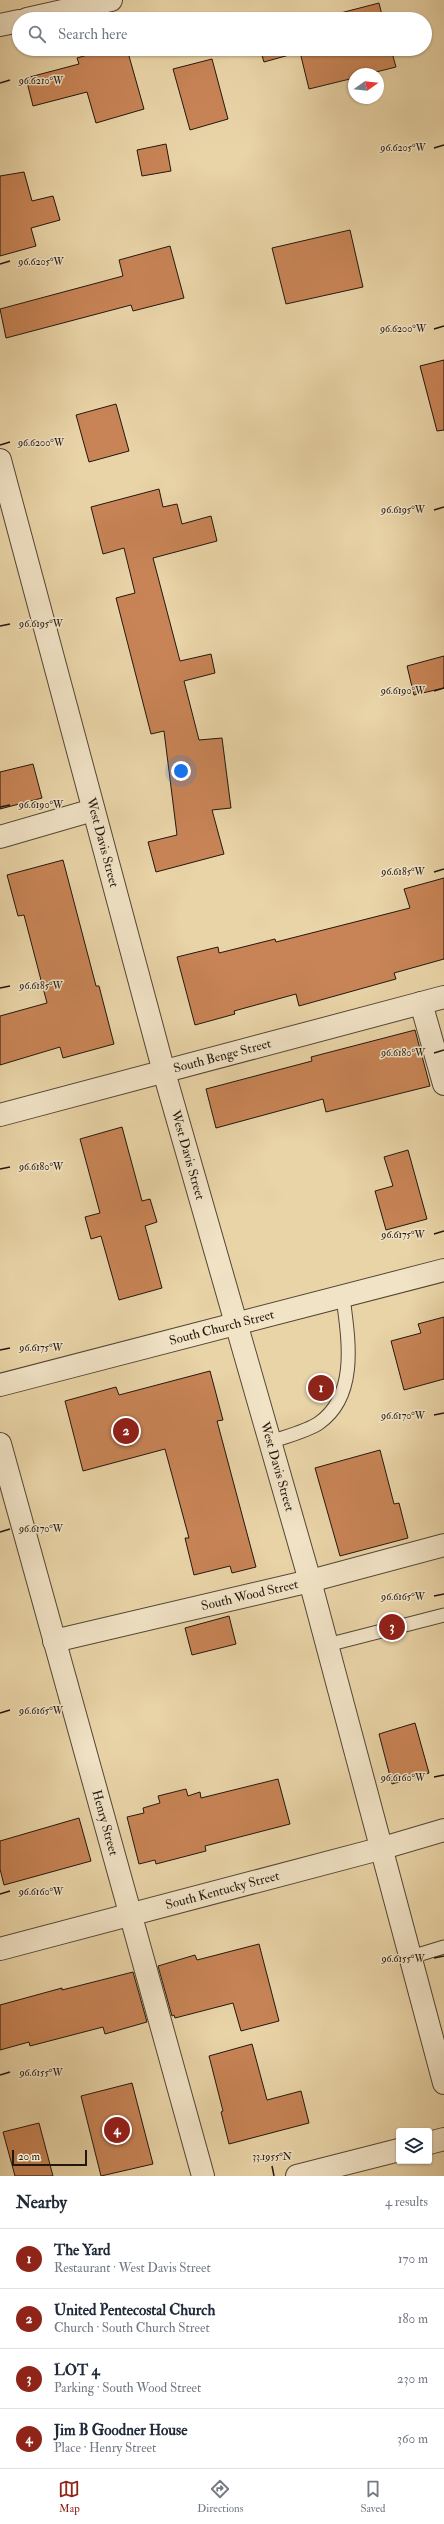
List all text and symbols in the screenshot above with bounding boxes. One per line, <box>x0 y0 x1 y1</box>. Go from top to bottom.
search box <box>12 12 432 56</box>
icon: search <box>26 23 48 45</box>
text: Search here <box>58 25 127 44</box>
north arrow <box>348 68 384 104</box>
text: 96.6210°W <box>18 75 64 87</box>
text: 96.6205°W <box>379 142 427 154</box>
text: 96.6205°W <box>17 256 65 268</box>
text: 96.6200°W <box>379 323 427 335</box>
text: 96.6200°W <box>17 437 65 449</box>
text: 96.6195°W <box>380 504 426 516</box>
text: 96.6195°W <box>18 618 64 630</box>
text: 96.6190°W <box>380 685 426 697</box>
your location <box>171 761 191 781</box>
street label: West Davis Street <box>83 795 122 889</box>
text: 96.6190°W <box>18 799 64 811</box>
text: 96.6185°W <box>380 866 426 878</box>
text: 96.6185°W <box>18 980 64 992</box>
street label: South Benge Street <box>172 1035 273 1077</box>
text: 96.6180°W <box>380 1047 426 1059</box>
street label: West Davis Street <box>167 1108 208 1202</box>
text: 96.6180°W <box>18 1161 64 1173</box>
text: 96.6175°W <box>380 1229 426 1241</box>
street label: South Church Street <box>167 1306 276 1349</box>
text: 96.6175°W <box>18 1342 64 1354</box>
pin: 1 <box>308 1373 334 1403</box>
text: 96.6170°W <box>380 1410 426 1422</box>
pin: 2 <box>113 1416 139 1446</box>
street label: West Davis Street <box>256 1419 298 1513</box>
text: 96.6170°W <box>18 1523 64 1535</box>
street label: South Wood Street <box>200 1576 300 1614</box>
text: 96.6165°W <box>380 1591 426 1603</box>
pin: 3 <box>379 1612 405 1642</box>
text: 96.6165°W <box>18 1705 64 1717</box>
text: 96.6160°W <box>380 1772 426 1784</box>
street label: Henry Street <box>88 1788 122 1857</box>
street label: South Kentucky Street <box>164 1868 281 1913</box>
text: 96.6160°W <box>18 1886 64 1898</box>
text: 96.6155°W <box>380 1953 425 1965</box>
text: 96.6155°W <box>18 2067 63 2079</box>
pin: 4 <box>104 2115 130 2145</box>
map controls <box>396 2128 432 2164</box>
button: layers <box>396 2128 432 2164</box>
scale bar <box>12 2148 87 2167</box>
text: 20 m <box>18 2150 40 2163</box>
text: 33.1955°N <box>252 2151 292 2163</box>
text: Nearby <box>16 2192 67 2213</box>
text: 4 results <box>385 2194 428 2210</box>
text: The Yard <box>54 2241 110 2260</box>
text: 1 <box>27 2251 31 2267</box>
text: 170 m <box>398 2251 428 2267</box>
text: Restaurant · West Davis Street <box>54 2260 211 2276</box>
text: United Pentecostal Church <box>54 2301 215 2320</box>
text: 2 <box>26 2311 32 2327</box>
text: 180 m <box>398 2311 428 2327</box>
text: Church · South Church Street <box>54 2320 210 2336</box>
text: LOT 4 <box>54 2361 99 2380</box>
text: 3 <box>27 2371 32 2387</box>
text: 230 m <box>397 2371 428 2387</box>
text: Parking · South Wood Street <box>54 2380 201 2396</box>
text: Jim B Goodner House <box>54 2421 187 2440</box>
text: 4 <box>25 2431 33 2447</box>
text: 360 m <box>397 2431 428 2447</box>
text: Place · Henry Street <box>54 2440 156 2456</box>
tab: Map <box>58 2478 80 2515</box>
tab: Directions <box>197 2478 244 2515</box>
tab: Saved <box>360 2478 386 2515</box>

